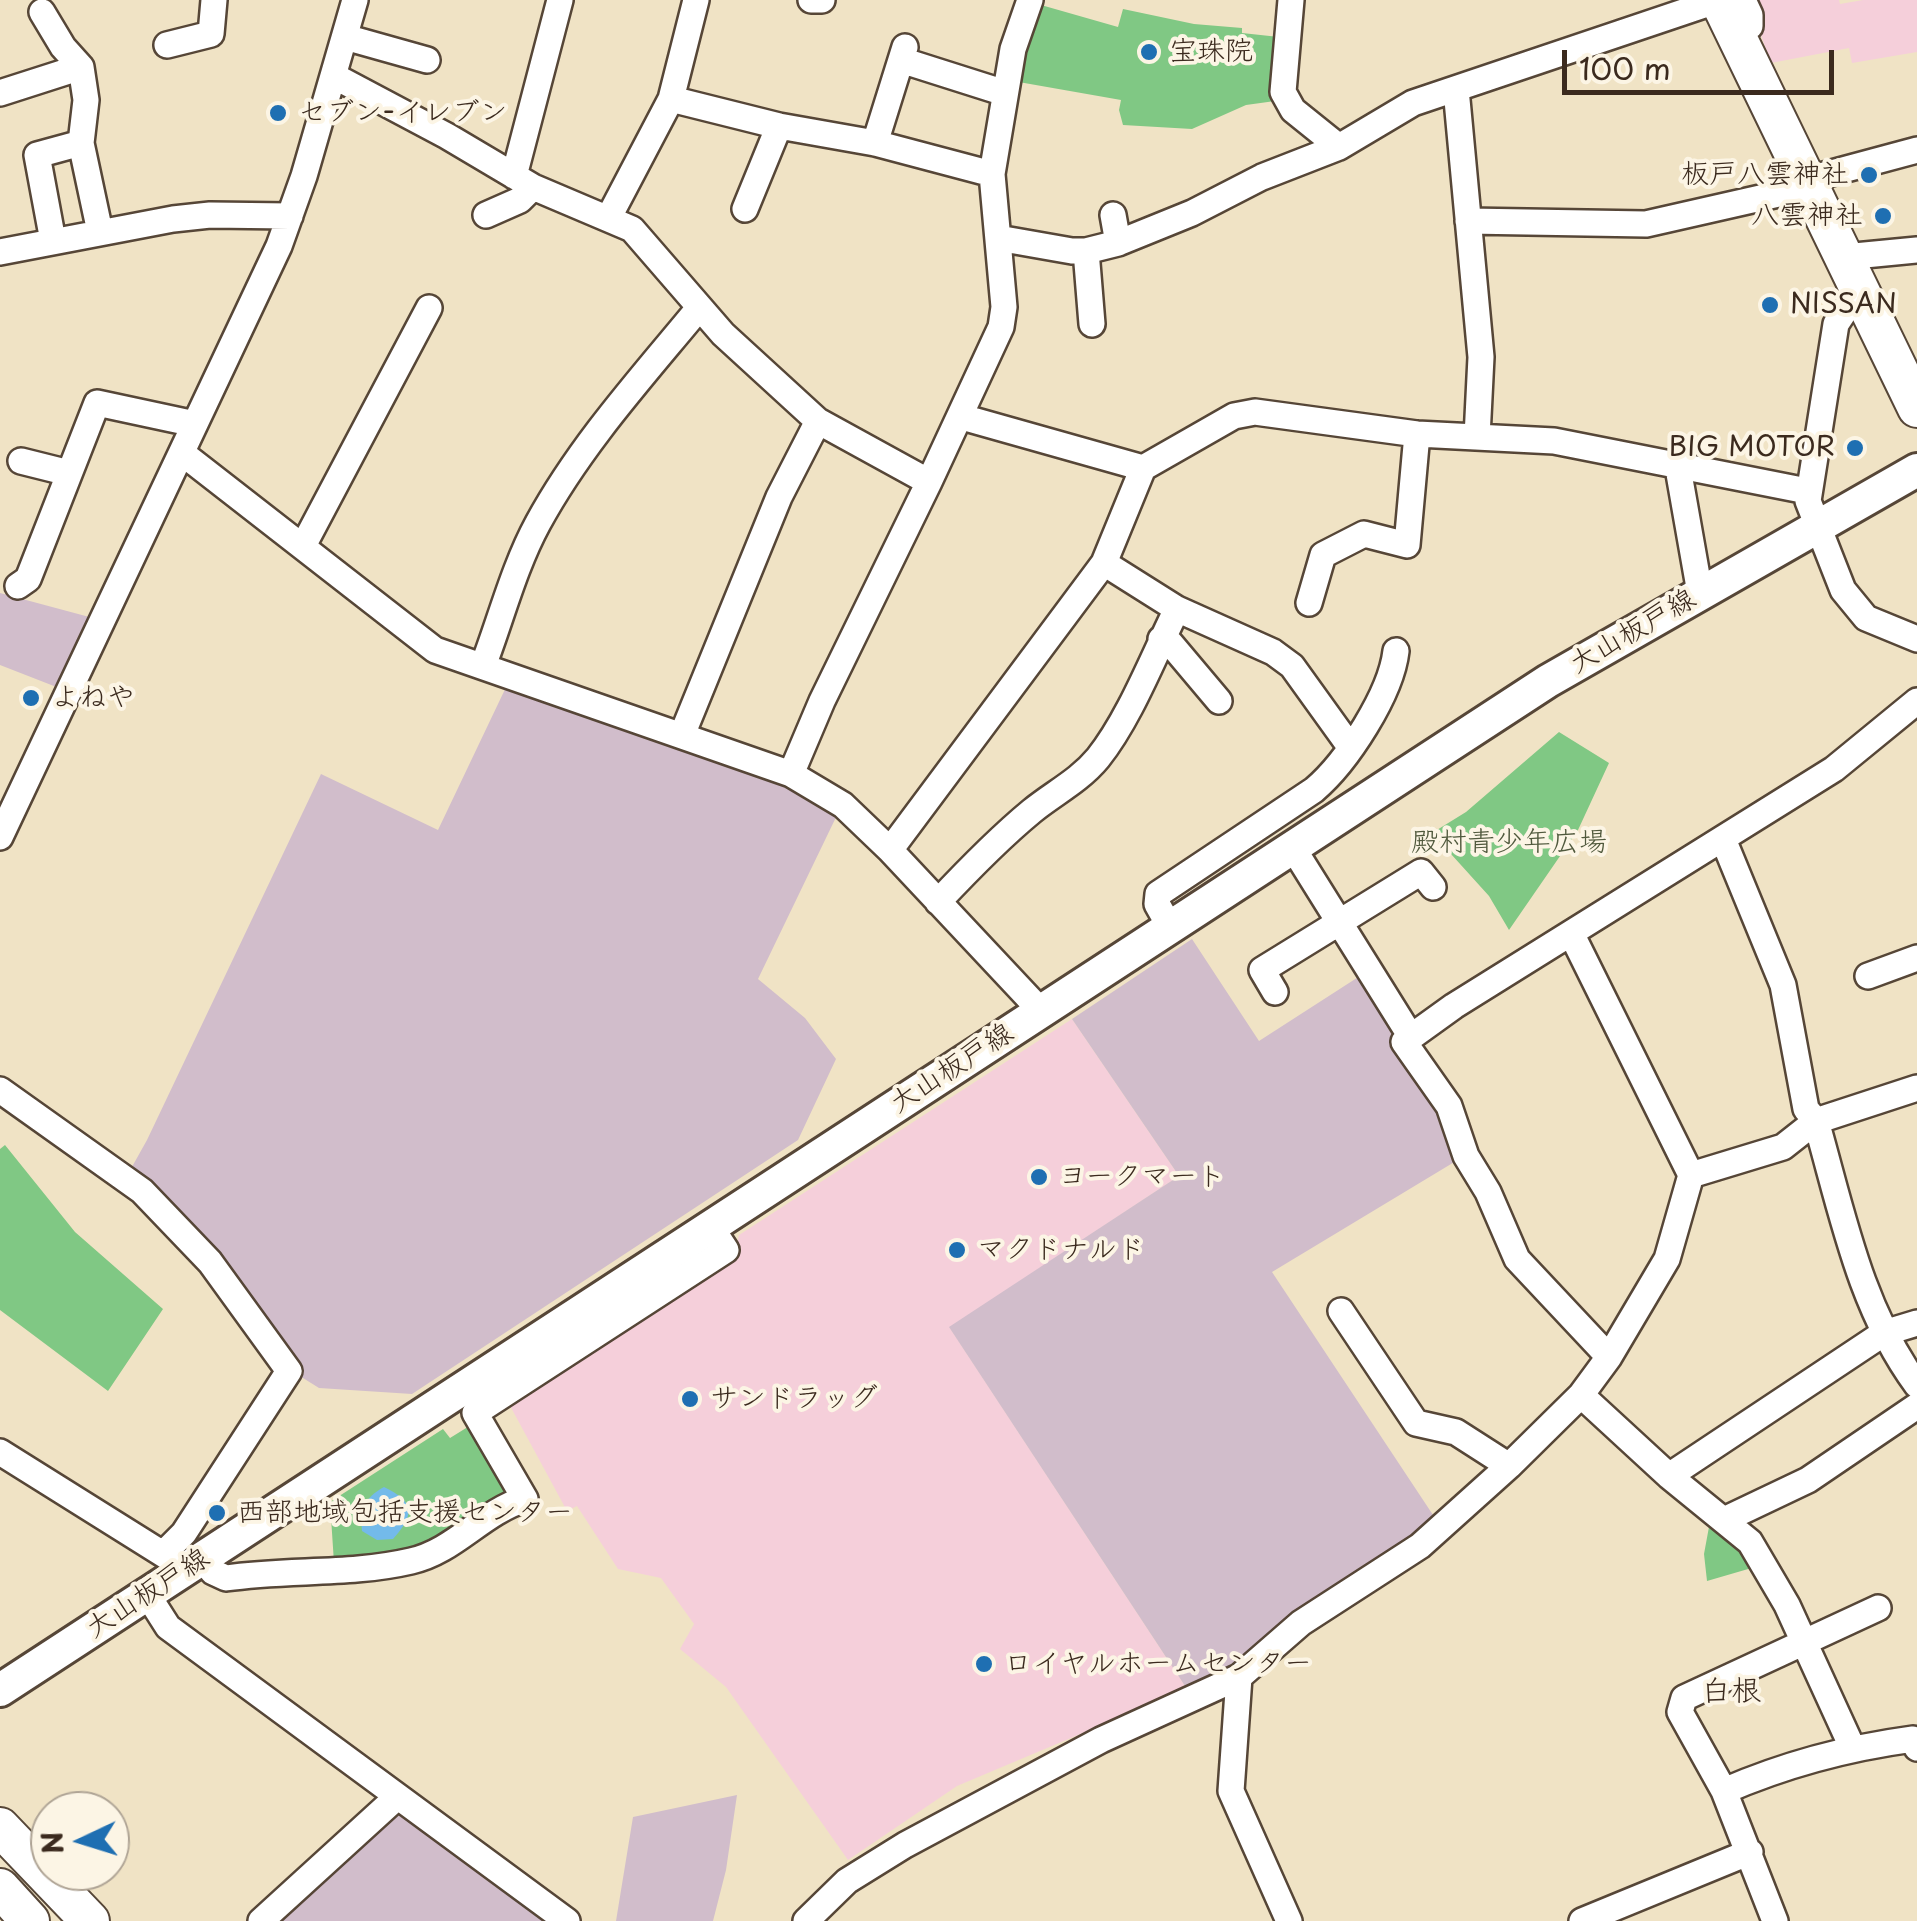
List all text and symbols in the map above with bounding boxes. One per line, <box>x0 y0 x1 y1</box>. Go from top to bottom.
scale bar <box>1567 30 1840 92</box>
place label: 宝珠院 <box>1169 35 1253 69</box>
marker: 宝珠院 <box>1138 41 1160 63</box>
text: 100 m <box>1579 45 1671 90</box>
place label: セブン-イレブン <box>298 96 507 130</box>
marker: セブン-イレブン <box>267 102 289 124</box>
place label: 板戸八雲神社 <box>1681 158 1849 192</box>
marker: 板戸八雲神社 <box>1858 164 1880 186</box>
place label: 八雲神社 <box>1751 199 1863 233</box>
marker: 八雲神社 <box>1872 205 1894 227</box>
place label: NISSAN <box>1790 288 1897 322</box>
marker: NISSAN <box>1759 294 1781 316</box>
place label: BIG MOTOR <box>1669 431 1835 465</box>
marker: BIG MOTOR <box>1844 437 1866 459</box>
street label: 大山板戸線 <box>1564 582 1702 682</box>
place label: よねや <box>51 681 135 715</box>
marker: よねや <box>20 687 42 709</box>
park label: 殿村青少年広場 <box>1411 826 1607 860</box>
street label: 大山板戸線 <box>884 1017 1020 1121</box>
place label: ヨークマート <box>1059 1160 1225 1194</box>
marker: ヨークマート <box>1028 1166 1050 1188</box>
place label: マクドナルド <box>977 1233 1145 1267</box>
marker: マクドナルド <box>946 1239 968 1261</box>
place label: サンドラッグ <box>710 1382 878 1416</box>
marker: サンドラッグ <box>679 1388 701 1410</box>
place label: 西部地域包括支援センター <box>237 1496 573 1530</box>
marker: 西部地域包括支援センター <box>206 1502 228 1524</box>
street label: 大山板戸線 <box>80 1542 216 1646</box>
place label: ロイヤルホームセンター <box>1004 1647 1312 1681</box>
marker: ロイヤルホームセンター <box>973 1653 995 1675</box>
district label: 白根 <box>1701 1675 1761 1711</box>
north arrow <box>30 1791 130 1891</box>
text: N <box>29 1830 74 1856</box>

